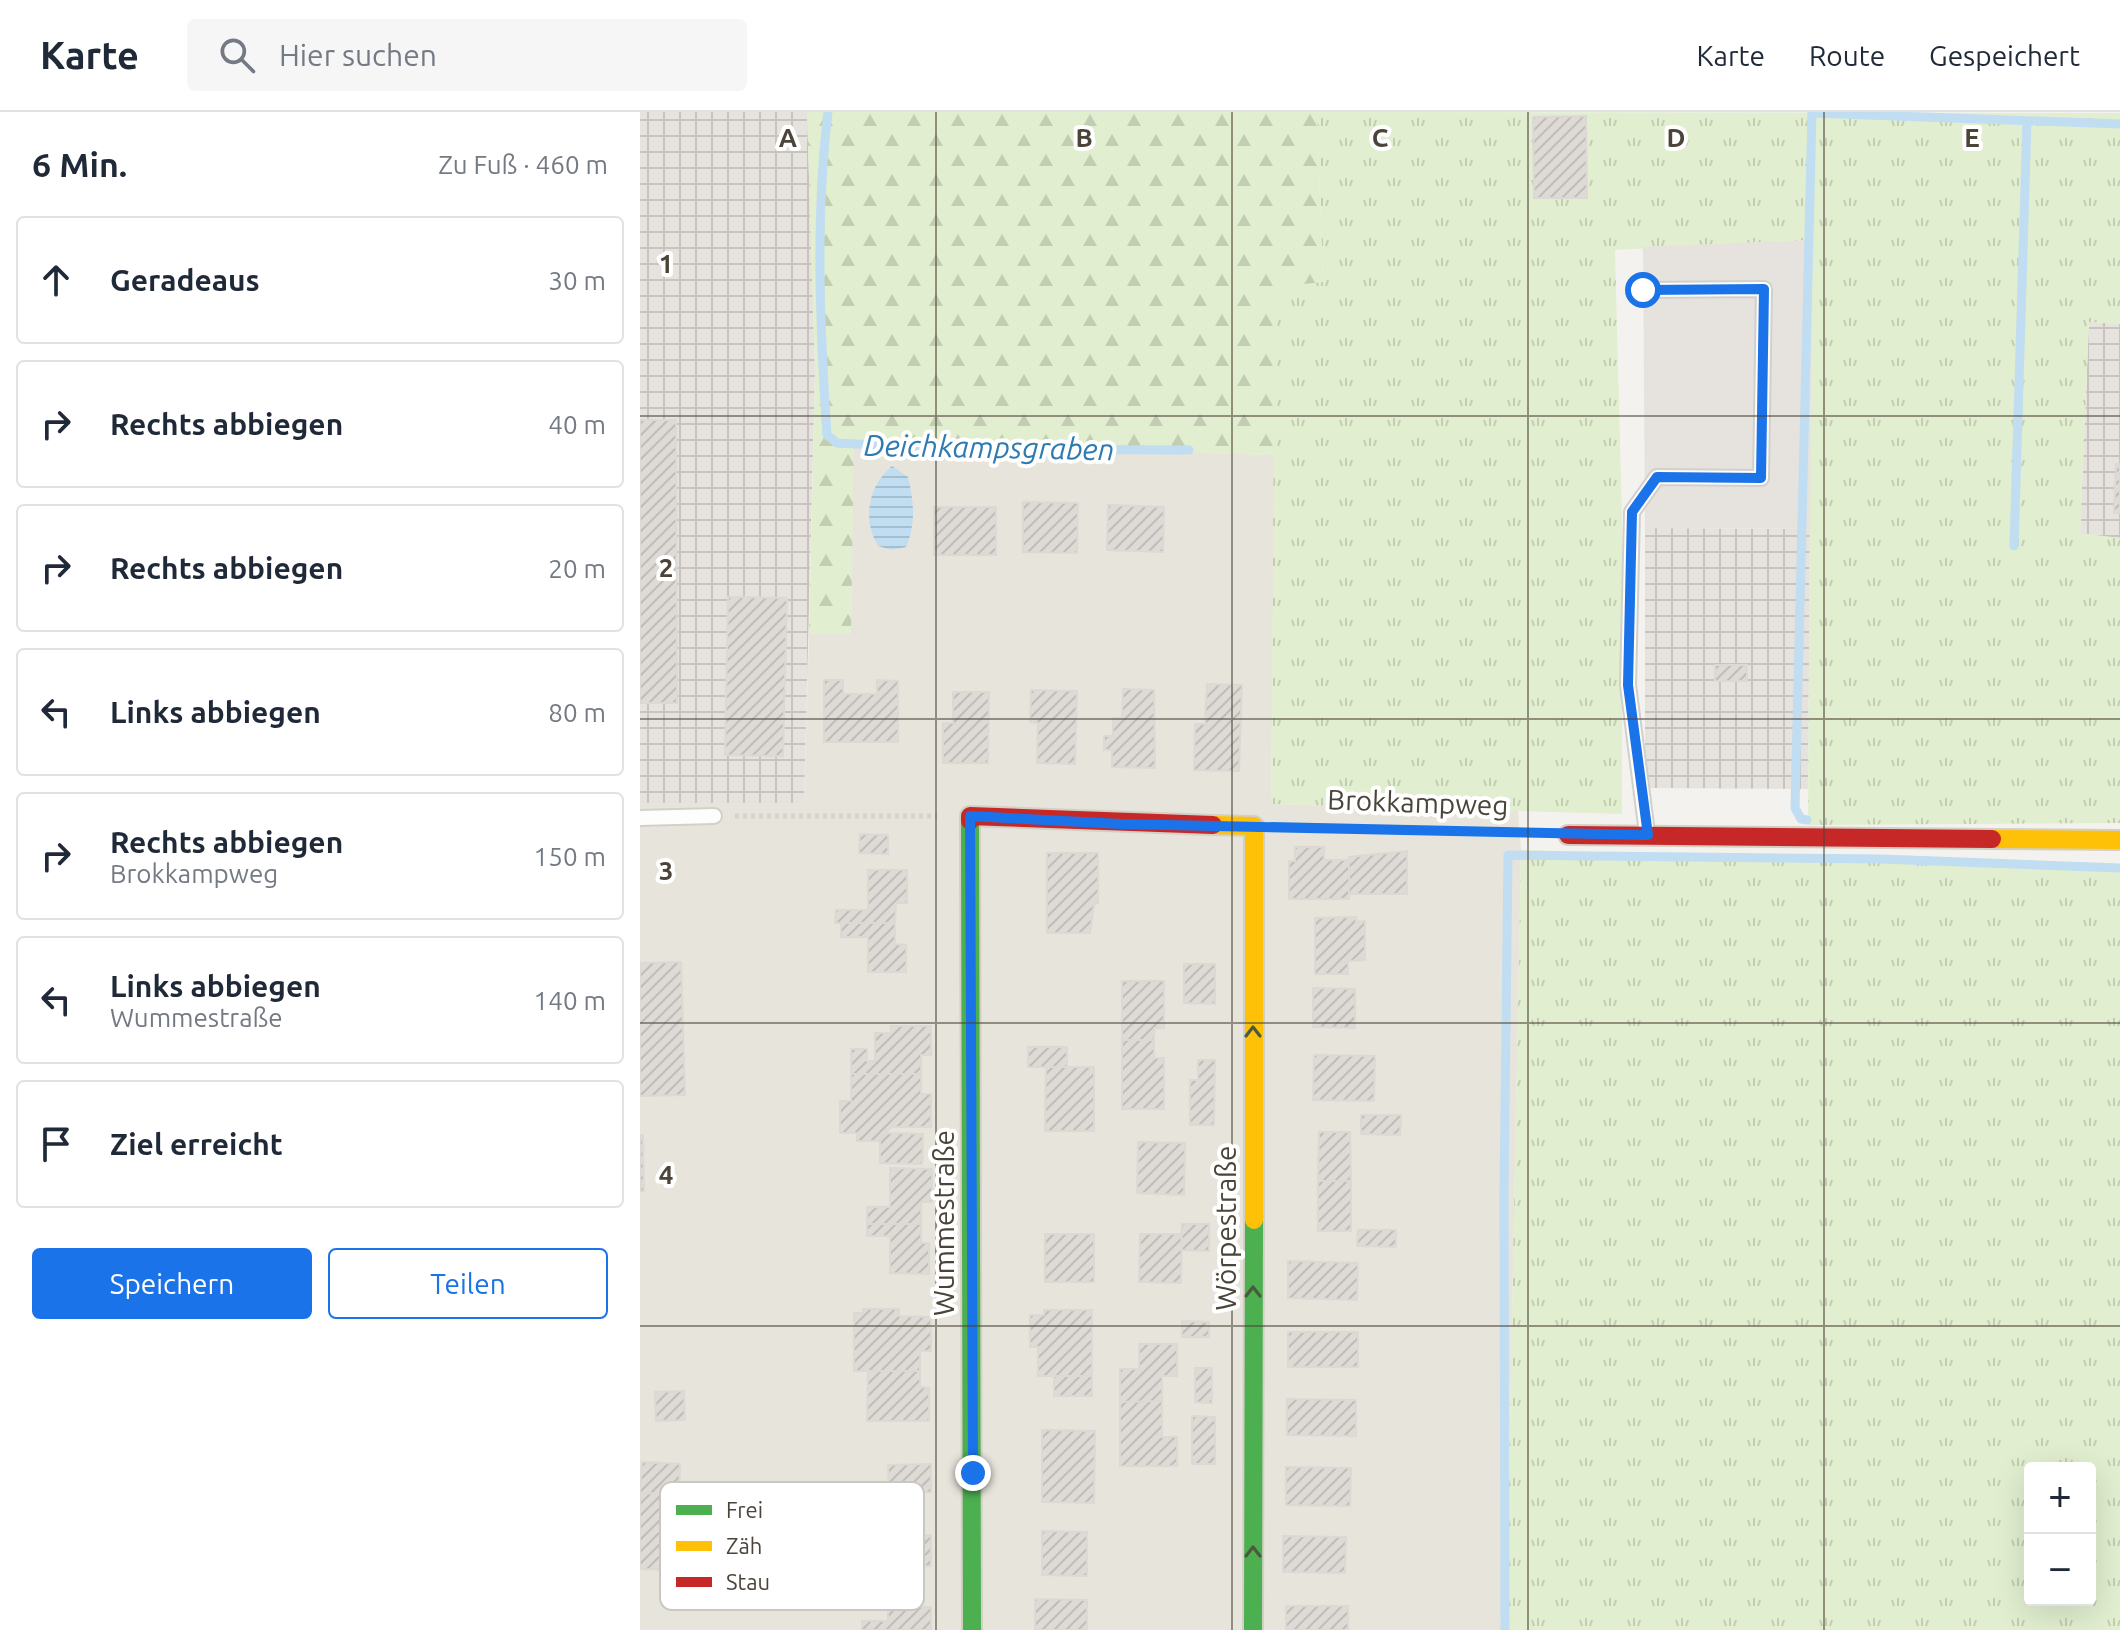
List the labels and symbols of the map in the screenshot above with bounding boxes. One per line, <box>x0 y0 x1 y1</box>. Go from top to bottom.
text: A <box>779 123 798 152</box>
text: B <box>1075 123 1093 152</box>
text: C <box>1372 123 1389 152</box>
text: D <box>1667 123 1685 152</box>
text: E <box>1964 123 1980 152</box>
text: 1 <box>659 249 673 278</box>
route start <box>1625 272 1661 308</box>
water label: Deichkampsgraben <box>863 428 1115 466</box>
text: 2 <box>659 553 673 582</box>
street label: Brokkampweg <box>1327 783 1509 821</box>
text: 3 <box>659 856 673 885</box>
one-way arrow <box>1244 1025 1262 1038</box>
street label: Wummestraße <box>928 1130 959 1316</box>
street label: Wörpestraße <box>1210 1146 1241 1310</box>
text: 4 <box>659 1160 673 1189</box>
one-way arrow <box>1244 1285 1262 1298</box>
route end <box>955 1455 991 1491</box>
legend <box>660 1482 924 1610</box>
text: Frei <box>726 1497 763 1522</box>
text: Zäh <box>726 1533 762 1558</box>
one-way arrow <box>1244 1545 1262 1558</box>
text: Stau <box>726 1569 770 1594</box>

